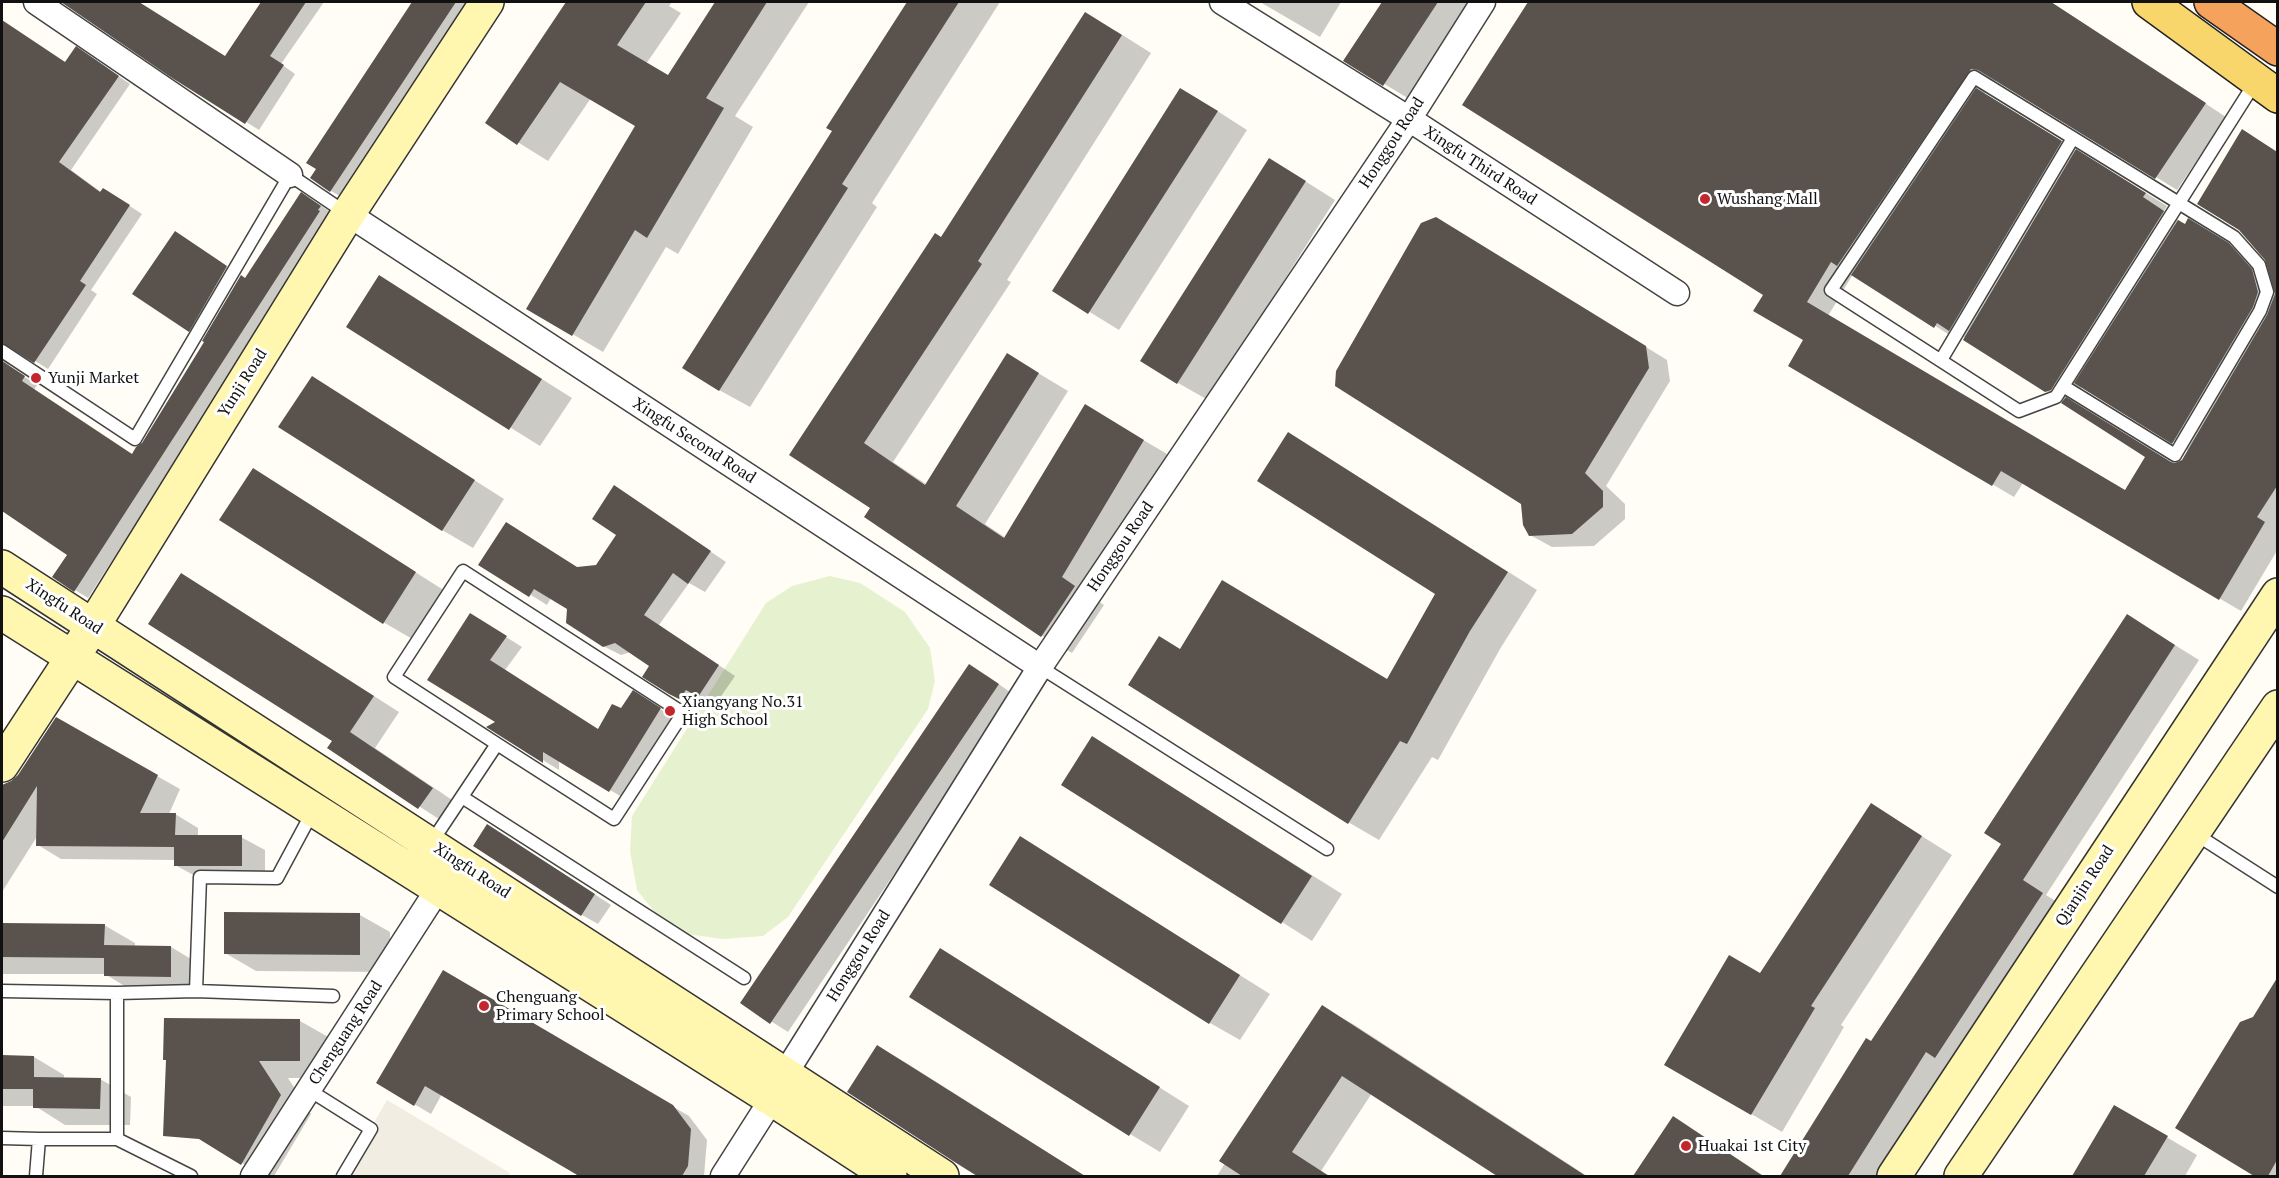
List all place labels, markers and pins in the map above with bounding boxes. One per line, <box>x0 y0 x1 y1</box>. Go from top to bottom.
place label: Wushang Mall <box>1717 189 1818 209</box>
marker: Wushang Mall <box>1698 192 1712 206</box>
place label: Yunji Market <box>48 368 139 388</box>
marker: Yunji Market <box>29 371 43 385</box>
place label: Xiangyang No.31 High School <box>682 692 804 730</box>
marker: Xiangyang No.31 High School <box>663 704 677 718</box>
place label: Chenguang Primary School <box>496 987 605 1025</box>
marker: Chenguang Primary School <box>477 999 491 1013</box>
place label: Huakai 1st City <box>1698 1136 1806 1156</box>
marker: Huakai 1st City <box>1679 1139 1693 1153</box>

